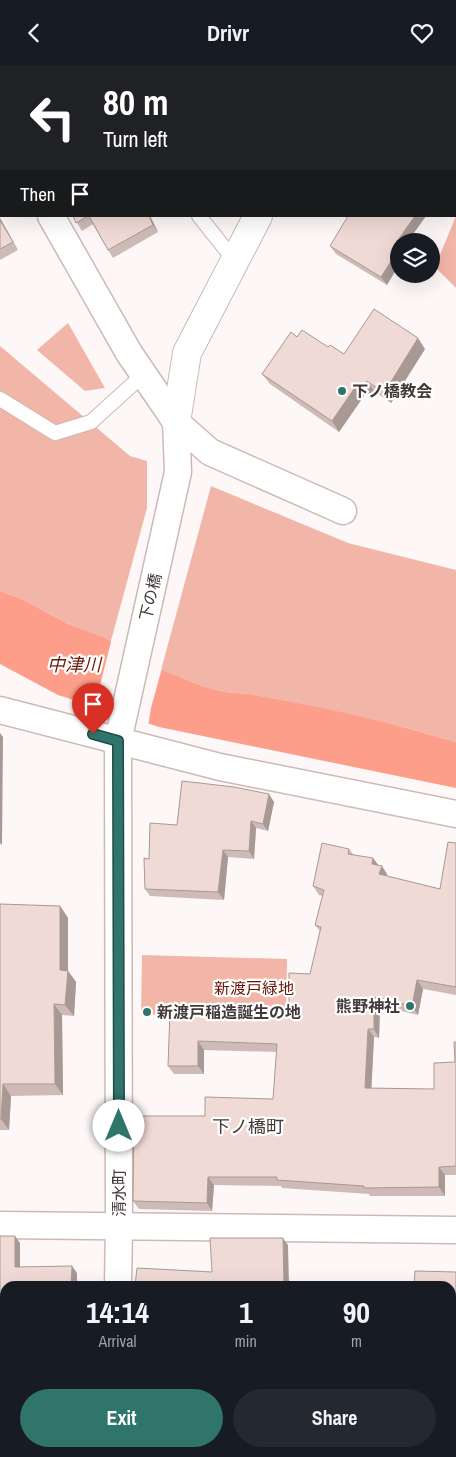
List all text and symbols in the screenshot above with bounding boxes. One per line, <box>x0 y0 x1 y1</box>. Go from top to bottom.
text: Drivr <box>207 18 249 48</box>
icon: back <box>20 19 48 47</box>
icon: heart <box>408 19 436 47</box>
text: 80 m <box>103 79 168 126</box>
icon: left <box>20 85 85 150</box>
text: Turn left <box>103 124 168 154</box>
icon: arrive <box>66 180 94 208</box>
text: Then <box>20 181 56 207</box>
map controls <box>390 233 440 283</box>
button: layers <box>390 233 440 283</box>
place label: 下ノ橋教会 <box>352 380 432 402</box>
marker: 下ノ橋教会 <box>336 385 348 397</box>
street label: 下の橋 <box>134 571 166 623</box>
water label: 中津川 <box>47 652 103 677</box>
pin <box>72 683 114 734</box>
icon: arrive <box>79 690 107 718</box>
park label: 新渡戸緑地 <box>214 977 294 999</box>
place label: 熊野神社 <box>336 995 400 1017</box>
marker: 熊野神社 <box>404 1000 416 1012</box>
place label: 新渡戸稲造誕生の地 <box>157 1001 301 1023</box>
marker: 新渡戸稲造誕生の地 <box>141 1006 153 1018</box>
position arrow <box>92 1099 144 1151</box>
district label: 下ノ橋町 <box>212 1114 284 1139</box>
street label: 清水町 <box>108 1169 130 1217</box>
text: 14:14 <box>86 1292 149 1332</box>
text: 1 <box>239 1292 253 1332</box>
text: 90 <box>343 1292 370 1332</box>
text: Arrival <box>98 1330 136 1352</box>
text: min <box>235 1330 257 1352</box>
text: m <box>351 1330 362 1352</box>
button: Exit <box>20 1389 223 1447</box>
button: Share <box>233 1389 436 1447</box>

